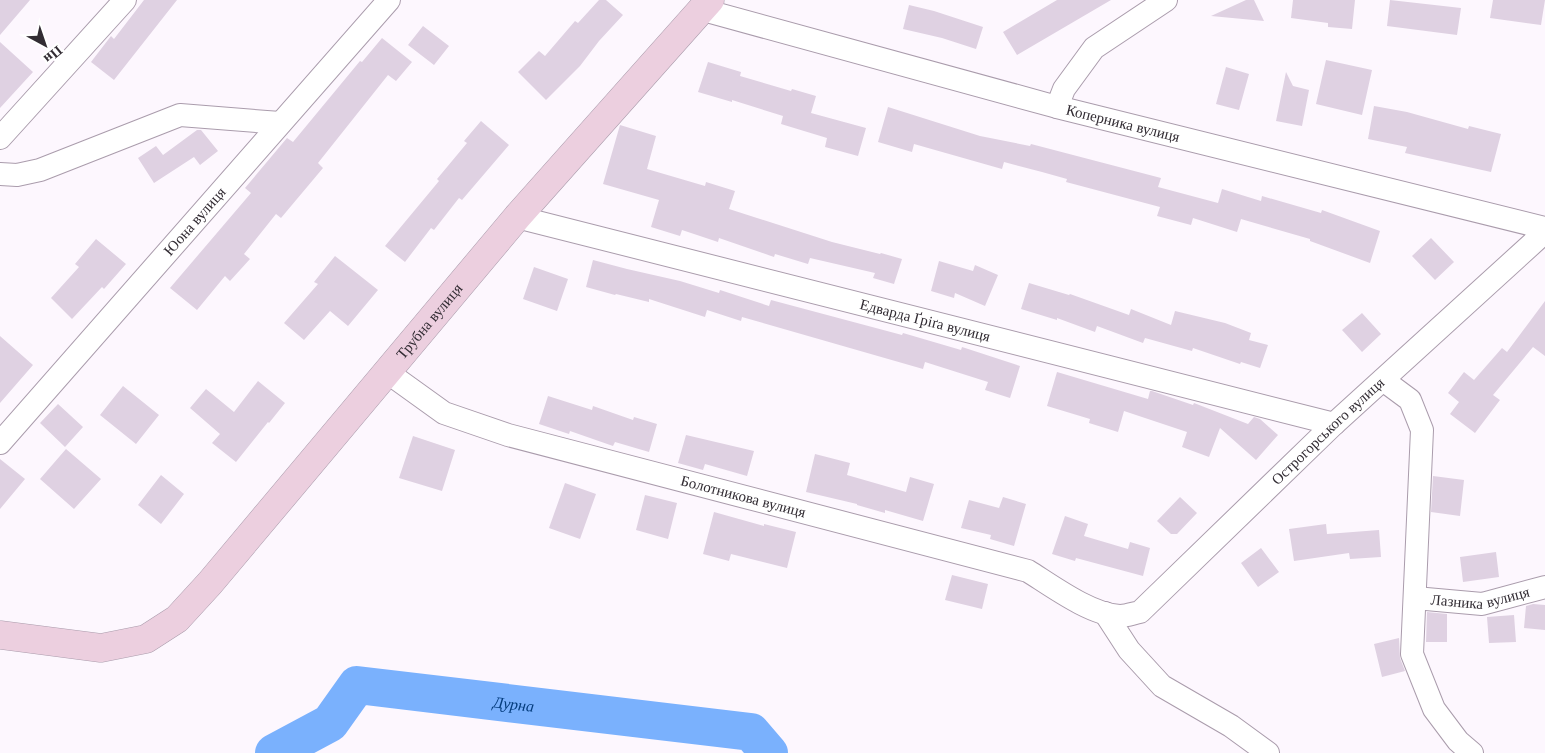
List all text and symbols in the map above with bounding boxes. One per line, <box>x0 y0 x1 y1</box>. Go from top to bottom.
north arrow <box>20 20 70 70</box>
text: Пн <box>41 43 65 66</box>
street label: Коперника вулиця <box>1065 102 1181 145</box>
street label: Юона вулиця <box>161 184 229 259</box>
street label: Трубна вулиця <box>393 280 466 362</box>
street label: Едварда Ґріґа вулиця <box>858 296 992 345</box>
street label: Острогорського вулиця <box>1268 374 1387 488</box>
street label: Болотникова вулиця <box>679 473 808 521</box>
street label: Лазника вулиця <box>1430 584 1531 612</box>
water label: Дурна <box>490 693 535 715</box>

